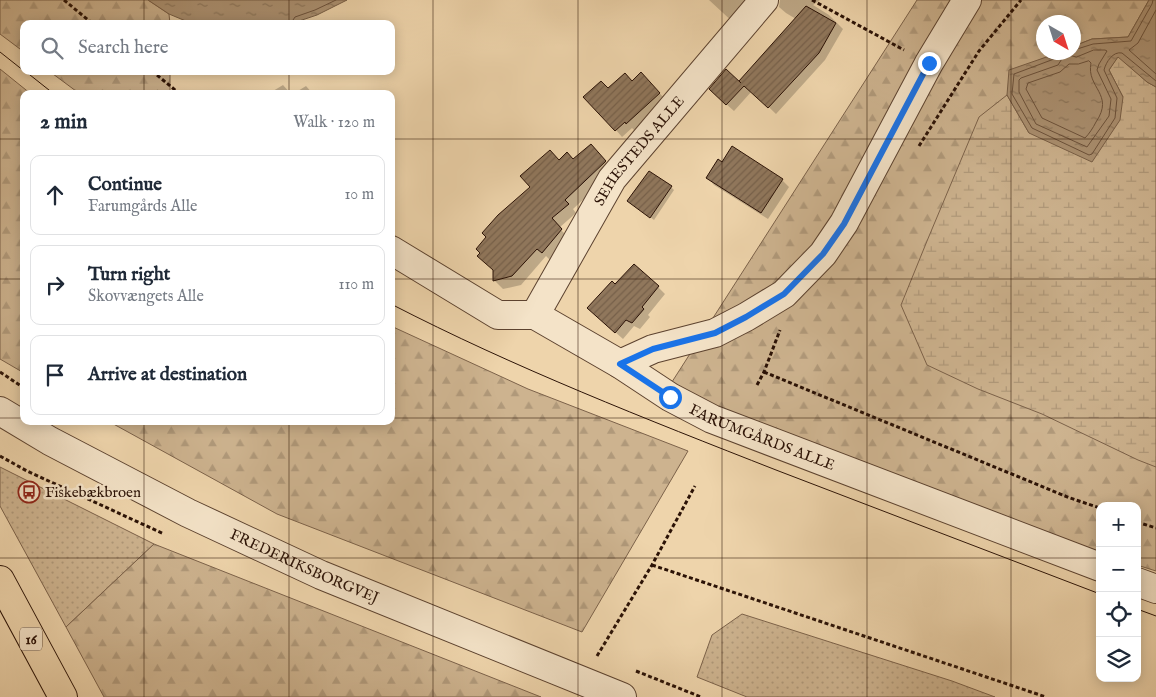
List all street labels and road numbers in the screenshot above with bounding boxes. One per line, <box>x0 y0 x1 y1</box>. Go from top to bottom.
street label: SEHESTEDS ALLE <box>590 92 688 209</box>
street label: FARUMGÅRDS ALLE <box>686 400 837 475</box>
street label: FREDERIKSBORGVEJ <box>227 525 382 608</box>
road number: 16 <box>20 628 42 650</box>

